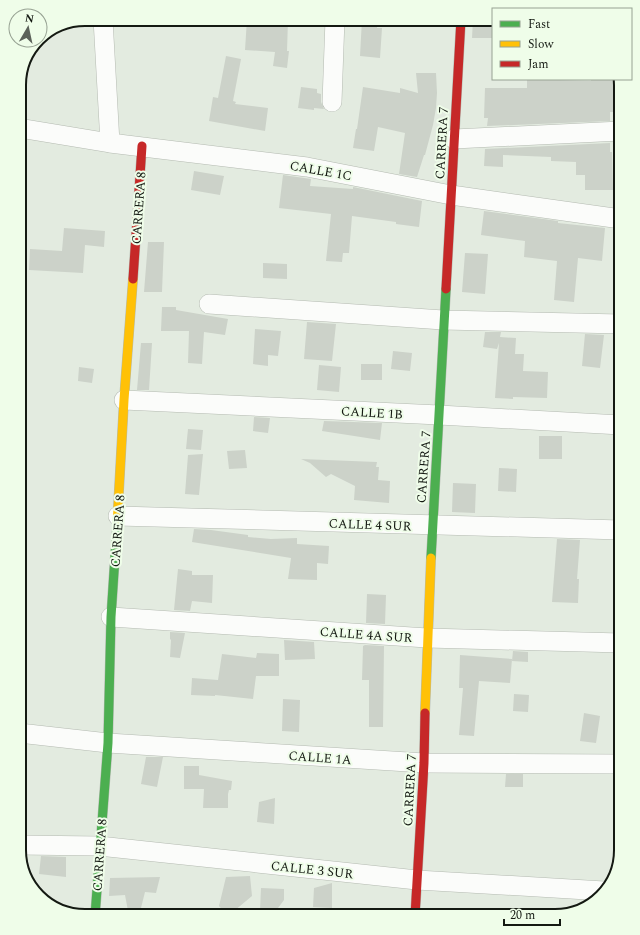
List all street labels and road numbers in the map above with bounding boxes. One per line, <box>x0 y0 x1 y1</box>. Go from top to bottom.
street label: CARRERA 7 <box>430 106 454 180</box>
street label: CALLE 1C <box>288 156 353 186</box>
street label: CARRERA 8 <box>126 171 152 245</box>
street label: CALLE 1B <box>341 401 403 425</box>
street label: CARRERA 7 <box>411 430 437 504</box>
street label: CARRERA 8 <box>105 494 131 568</box>
street label: CALLE 4 SUR <box>328 514 412 536</box>
street label: CALLE 4A SUR <box>319 622 413 648</box>
street label: CALLE 1A <box>288 746 352 770</box>
street label: CARRERA 7 <box>398 753 422 827</box>
street label: CARRERA 8 <box>87 818 113 892</box>
street label: CALLE 3 SUR <box>270 856 354 884</box>

